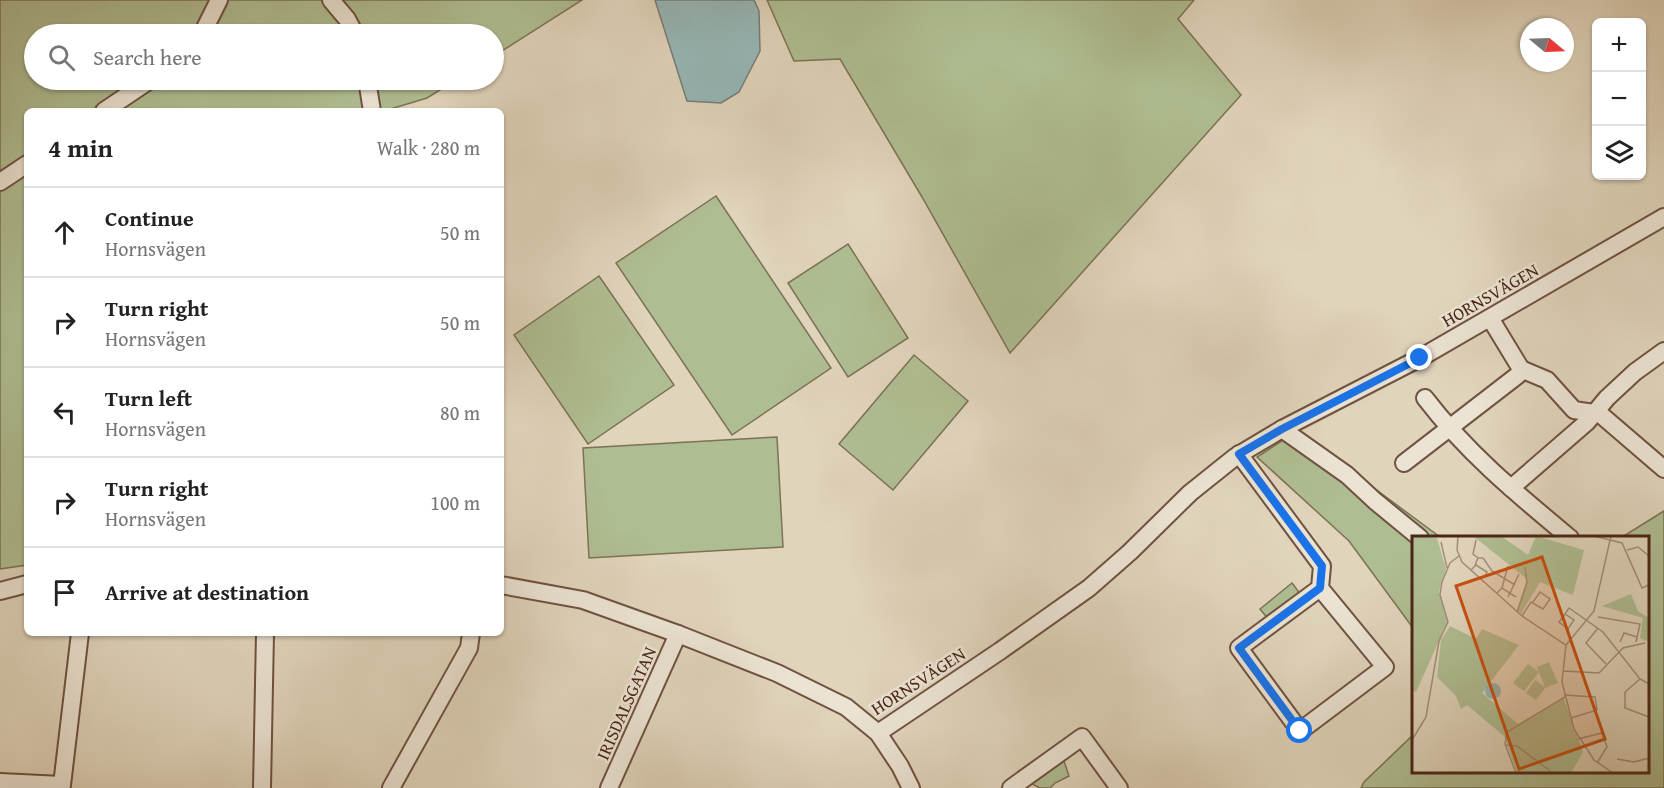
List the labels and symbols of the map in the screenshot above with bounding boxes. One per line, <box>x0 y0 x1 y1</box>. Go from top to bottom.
north arrow <box>1520 18 1574 72</box>
street label: HORNSVÄGEN <box>1436 256 1544 334</box>
route end <box>1406 344 1432 370</box>
inset map <box>1412 536 1649 773</box>
street label: HORNSVÄGEN <box>865 640 971 722</box>
street label: IRISDALSGATAN <box>589 642 663 764</box>
route start <box>1286 717 1312 743</box>

